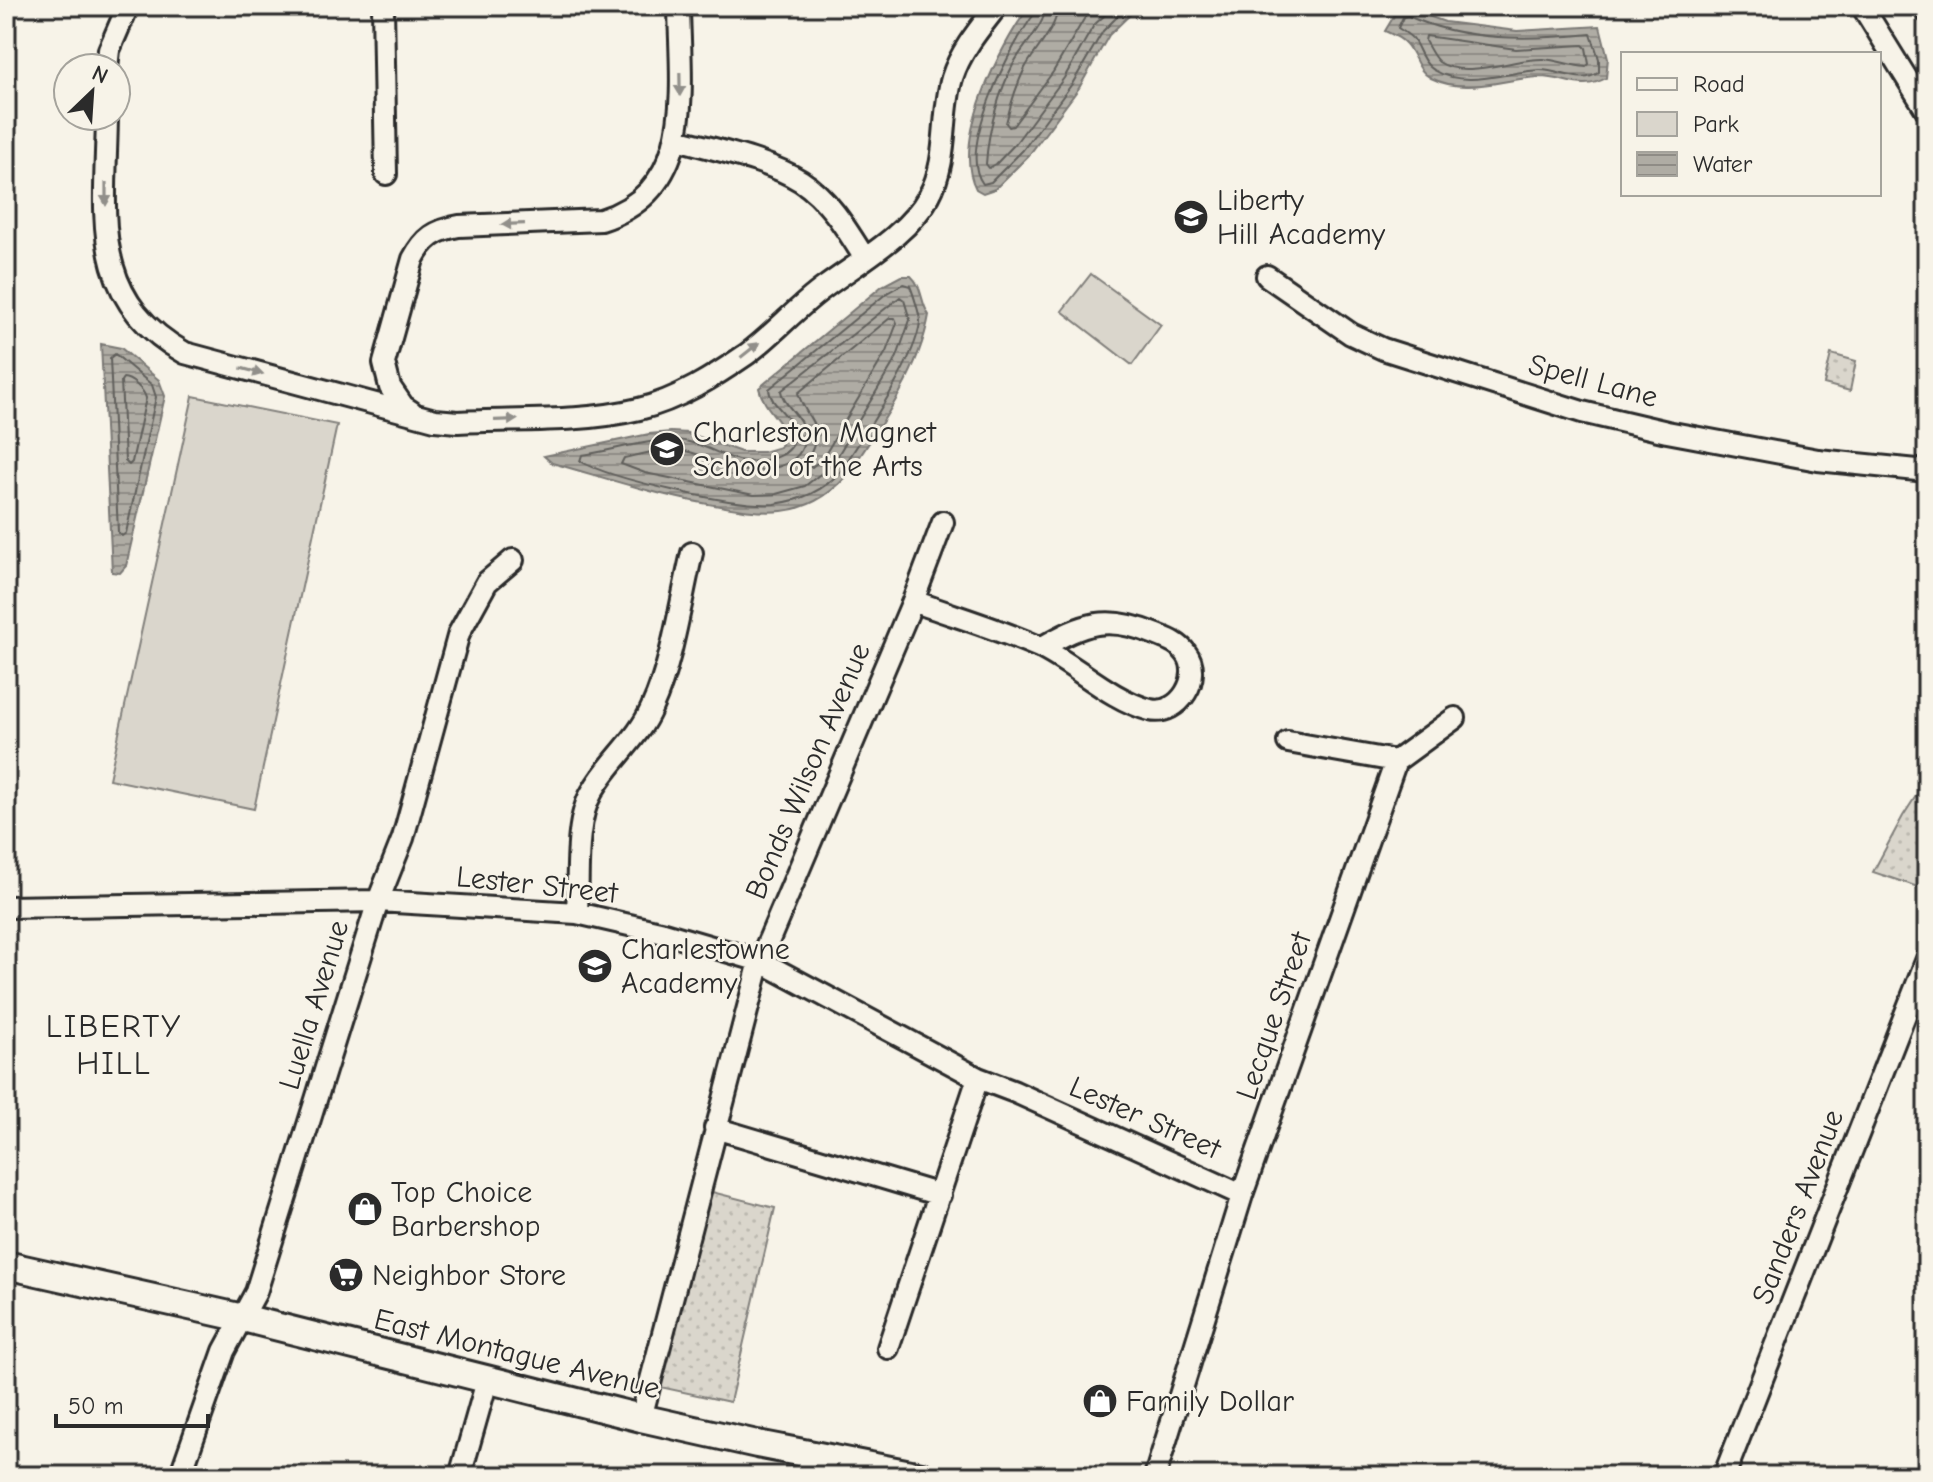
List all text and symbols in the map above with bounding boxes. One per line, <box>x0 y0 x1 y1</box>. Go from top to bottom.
north arrow <box>52 52 132 132</box>
legend <box>1621 52 1881 196</box>
text: N <box>88 60 112 90</box>
text: Road <box>1693 70 1745 98</box>
one-way arrow <box>674 72 686 97</box>
text: Park <box>1693 110 1739 138</box>
text: Water <box>1693 150 1753 178</box>
one-way arrow <box>100 182 112 207</box>
place label: Liberty Hill Academy <box>1217 183 1386 252</box>
school or university icon: Liberty Hill Academy <box>1172 198 1210 236</box>
one-way arrow <box>500 217 525 230</box>
one-way arrow <box>740 343 760 359</box>
street label: Spell Lane <box>1525 347 1661 415</box>
one-way arrow <box>241 365 265 378</box>
one-way arrow <box>494 413 519 426</box>
place label: Charleston Magnet School of the Arts <box>693 415 937 484</box>
school or university icon: Charleston Magnet School of the Arts <box>648 430 686 468</box>
street label: Bonds Wilson Avenue <box>738 638 878 904</box>
street label: Lester Street <box>455 859 621 911</box>
street label: Luella Avenue <box>272 916 356 1094</box>
street label: Lecque Street <box>1229 926 1319 1104</box>
place label: Charlestowne Academy <box>621 932 790 1001</box>
school or university icon: Charlestowne Academy <box>576 947 614 985</box>
district label: LIBERTY HILL <box>46 1008 182 1082</box>
street label: Lester Street <box>1064 1069 1227 1167</box>
street label: Sanders Avenue <box>1745 1105 1851 1309</box>
place label: Top Choice Barbershop <box>391 1175 540 1244</box>
shop icon: Top Choice Barbershop <box>346 1190 384 1228</box>
supermarket icon: Neighbor Store <box>327 1256 365 1294</box>
place label: Neighbor Store <box>372 1258 566 1293</box>
street label: East Montague Avenue <box>371 1302 663 1406</box>
scale bar <box>56 1378 208 1428</box>
shop icon: Family Dollar <box>1081 1382 1119 1420</box>
place label: Family Dollar <box>1126 1384 1294 1419</box>
text: 50 m <box>68 1392 124 1420</box>

